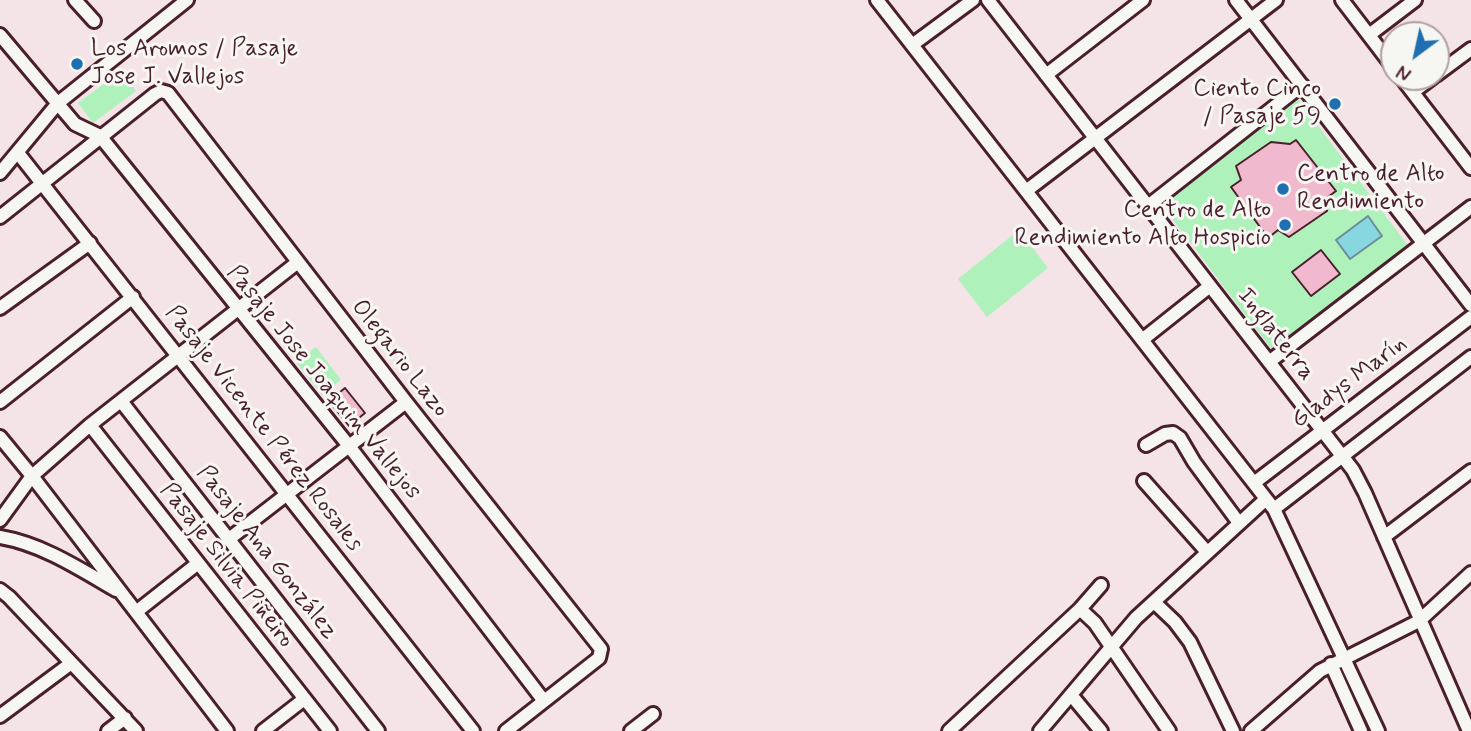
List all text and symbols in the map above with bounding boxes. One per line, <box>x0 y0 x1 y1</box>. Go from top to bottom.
north arrow <box>1380 21 1450 91</box>
place label: Los Aromos / Pasaje Jose J. Vallejos <box>91 36 298 92</box>
marker: Los Aromos / Pasaje Jose J. Vallejos <box>69 56 85 72</box>
text: N <box>1392 58 1416 86</box>
place label: Ciento Cinco / Pasaje 59 <box>1193 76 1321 132</box>
marker: Ciento Cinco / Pasaje 59 <box>1327 96 1343 112</box>
place label: Centro de Alto Rendimiento <box>1297 161 1445 217</box>
marker: Centro de Alto Rendimiento <box>1275 181 1291 197</box>
place label: Centro de Alto Rendimiento Alto Hospicio <box>1015 197 1271 253</box>
marker: Centro de Alto Rendimiento Alto Hospicio <box>1277 217 1293 233</box>
street label: Pasaje Jose Joaquin Vallejos <box>219 260 427 506</box>
street label: Inglaterra <box>1230 283 1320 387</box>
street label: Olegario Lazo <box>344 294 454 424</box>
street label: Pasaje Vicente Pérez Rosales <box>158 300 368 558</box>
street label: Gladys Marín <box>1287 330 1413 436</box>
street label: Pasaje Ana González <box>189 460 343 646</box>
street label: Pasaje Silvia Piñeiro <box>153 478 299 654</box>

